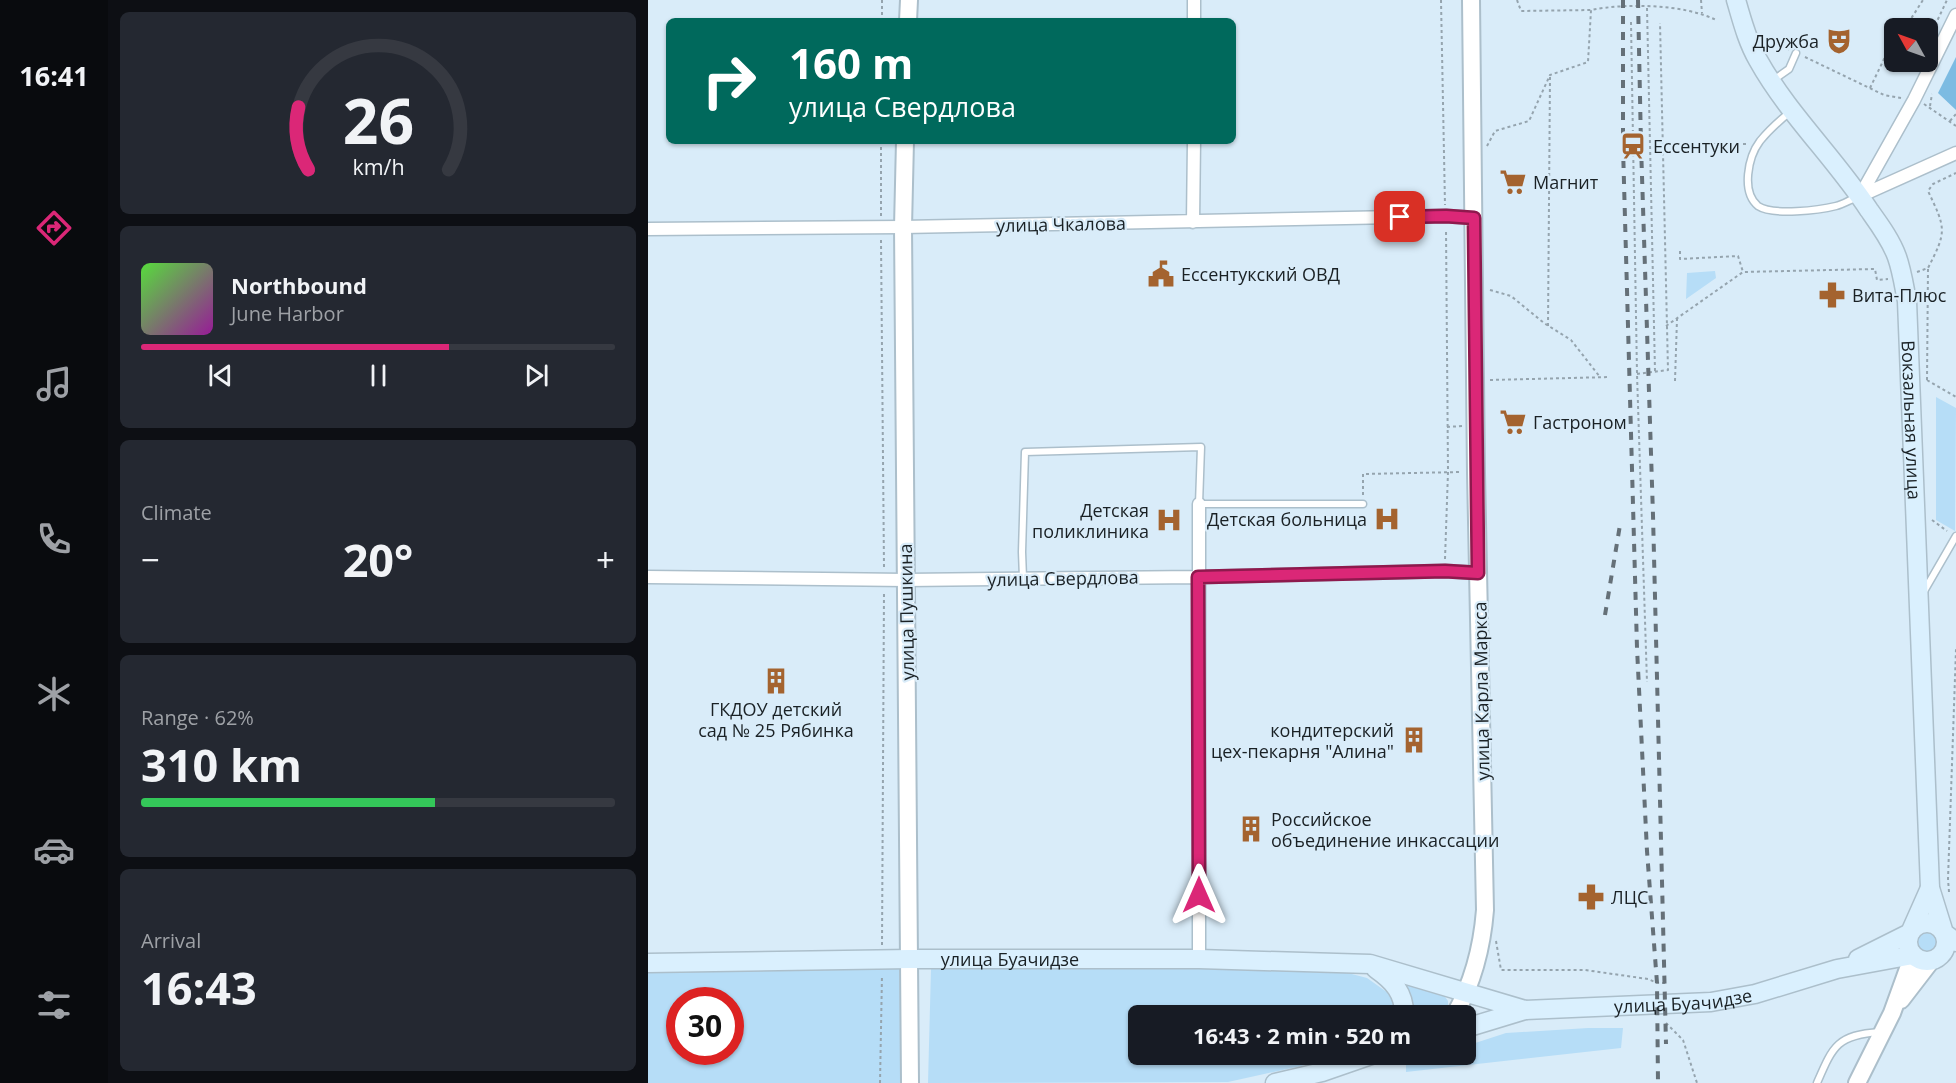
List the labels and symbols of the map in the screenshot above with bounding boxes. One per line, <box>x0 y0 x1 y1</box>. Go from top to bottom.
north arrow <box>1884 18 1938 72</box>
theatre icon: Дружба <box>1824 26 1854 56</box>
place label: Дружба <box>1753 29 1819 53</box>
station icon: Ессентуки <box>1618 131 1648 161</box>
place label: Ессентуки <box>1653 134 1740 158</box>
supermarket icon: Магнит <box>1498 167 1528 197</box>
place label: Магнит <box>1533 170 1599 194</box>
pin <box>1374 191 1425 242</box>
street label: улица Чкалова <box>996 211 1126 237</box>
public building icon: Ессентукский ОВД <box>1146 259 1176 289</box>
place label: Ессентукский ОВД <box>1181 262 1340 286</box>
pharmacy icon: Вита-Плюс <box>1817 280 1847 310</box>
place label: Вита-Плюс <box>1852 283 1947 307</box>
street label: Вокзальная улица <box>1897 340 1927 500</box>
supermarket icon: Гастроном <box>1498 407 1528 437</box>
place label: Гастроном <box>1533 410 1627 434</box>
place label: Детская поликлиника <box>1032 498 1149 543</box>
hospital icon: Детская больница <box>1372 504 1402 534</box>
hospital icon: Детская поликлиника <box>1154 505 1184 535</box>
place label: Детская больница <box>1207 507 1367 531</box>
street label: улица Пушкина <box>893 543 919 681</box>
street label: улица Свердлова <box>987 565 1139 591</box>
street label: улица Карла Маркса <box>1467 601 1495 781</box>
building icon: ГКДОУ детский сад № 25 Рябинка <box>761 666 791 696</box>
place label: ГКДОУ детский сад № 25 Рябинка <box>698 697 854 742</box>
place label: кондитерский цех-пекарня "Алина" <box>1211 718 1394 763</box>
building icon: кондитерский цех-пекарня "Алина" <box>1399 725 1429 755</box>
place label: Российское объединение инкассации <box>1271 807 1499 852</box>
building icon: Российское объединение инкассации <box>1236 814 1266 844</box>
position arrow <box>1167 863 1231 927</box>
pharmacy icon: ЛЦС <box>1576 882 1606 912</box>
place label: ЛЦС <box>1611 885 1648 909</box>
street label: улица Буачидзе <box>941 947 1079 971</box>
street label: улица Буачидзе <box>1614 983 1754 1018</box>
speed limit sign: 30 <box>666 987 744 1065</box>

